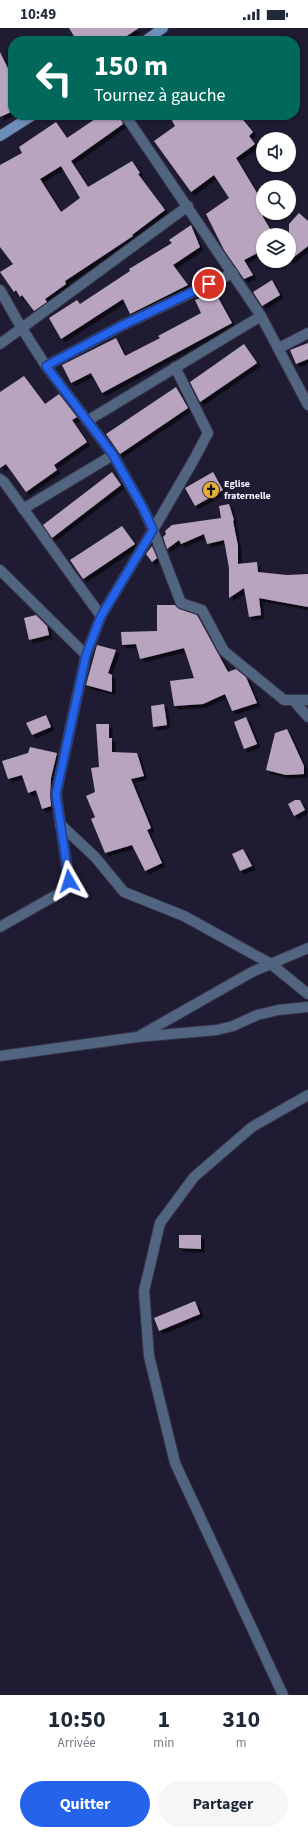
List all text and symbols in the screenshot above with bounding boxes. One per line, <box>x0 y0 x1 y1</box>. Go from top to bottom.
text: 10:49 <box>20 4 56 25</box>
text: 150 m <box>94 46 168 86</box>
icon: left <box>28 52 80 104</box>
text: Tournez à gauche <box>94 83 226 108</box>
map controls <box>256 132 296 268</box>
button: sound <box>256 132 296 172</box>
button: search <box>256 180 296 220</box>
button: layers <box>256 228 296 268</box>
pin <box>192 267 226 301</box>
icon: arrive <box>198 273 220 295</box>
place label: Eglise fraternelle <box>224 477 271 503</box>
church icon: Eglise fraternelle <box>201 480 221 500</box>
position arrow <box>48 860 90 902</box>
text: 10:50 <box>48 1702 106 1737</box>
text: 1 <box>158 1702 170 1737</box>
text: 310 <box>222 1702 260 1737</box>
text: Arrivée <box>58 1734 96 1752</box>
text: min <box>153 1734 174 1752</box>
text: m <box>236 1734 247 1752</box>
button: Quitter <box>20 1781 150 1827</box>
button: Partager <box>158 1781 288 1827</box>

